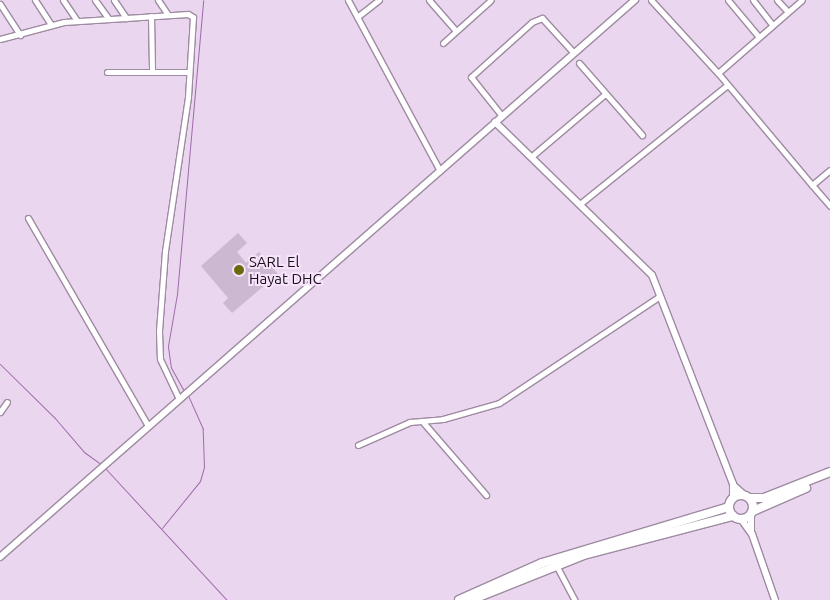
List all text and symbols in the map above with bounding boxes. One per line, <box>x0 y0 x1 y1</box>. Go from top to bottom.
place label: SARL El Hayat DHC <box>249 252 322 287</box>
marker: SARL El Hayat DHC <box>233 264 245 276</box>

